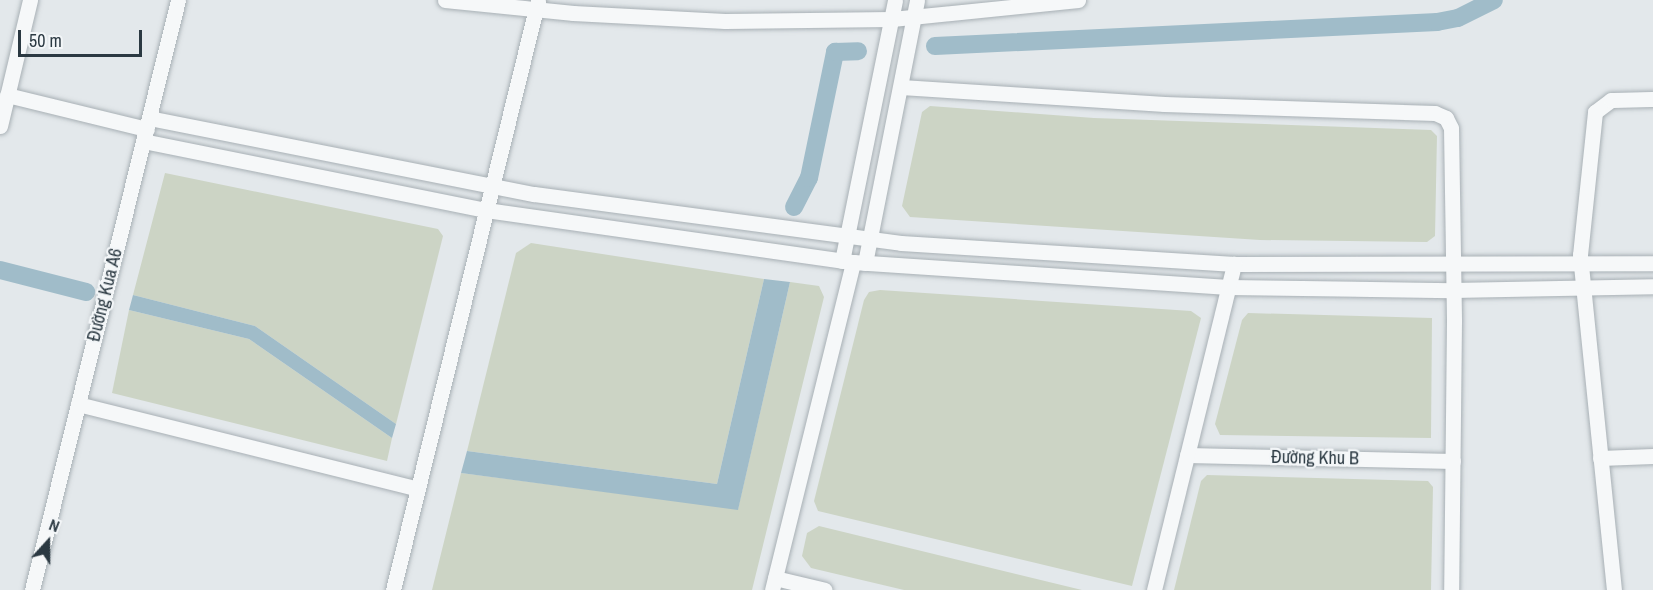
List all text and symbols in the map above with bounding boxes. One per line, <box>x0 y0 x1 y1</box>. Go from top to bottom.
scale bar <box>21 18 146 56</box>
text: 50 m <box>29 28 62 53</box>
street label: Đường Kua A6 <box>83 246 127 344</box>
street label: Đường Khu B <box>1271 446 1359 470</box>
north arrow <box>18 512 78 572</box>
text: N <box>46 513 63 537</box>

